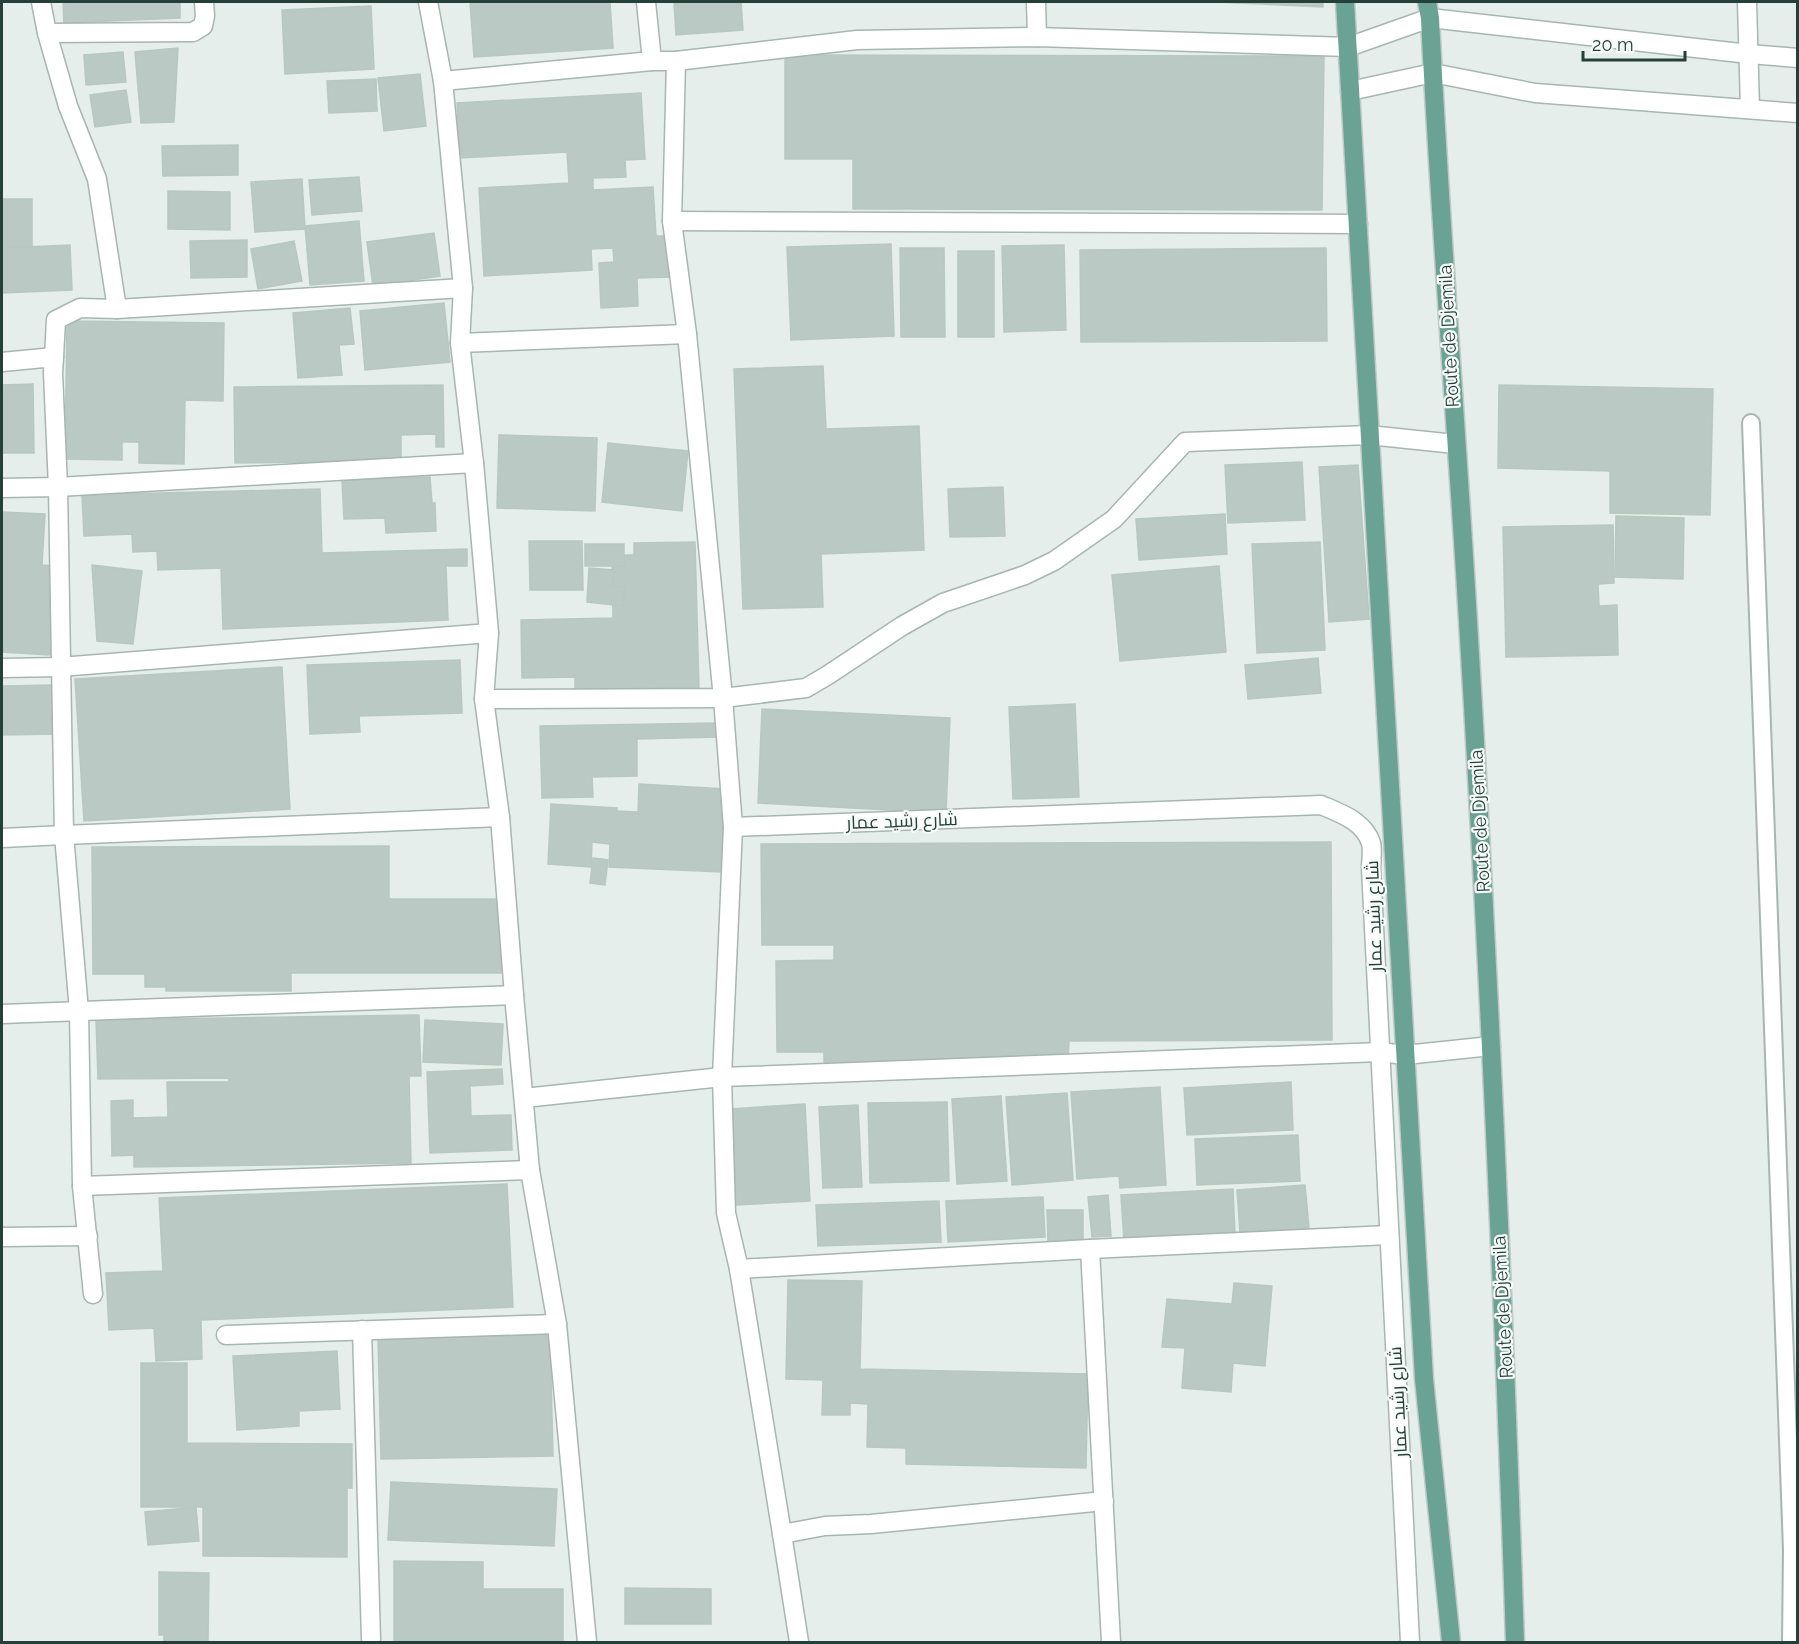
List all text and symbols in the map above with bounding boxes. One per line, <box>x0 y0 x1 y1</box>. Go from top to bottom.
scale bar <box>1583 24 1685 62</box>
text: 20 m <box>1592 34 1634 55</box>
street label: Route de Djemila <box>1434 264 1463 408</box>
street label: Route de Djemila <box>1465 749 1494 893</box>
street label: شارع رشيد عمار <box>845 808 958 835</box>
street label: شارع رشيد عمار <box>1361 860 1388 973</box>
street label: Route de Djemila <box>1488 1235 1517 1379</box>
street label: شارع رشيد عمار <box>1384 1346 1413 1459</box>

